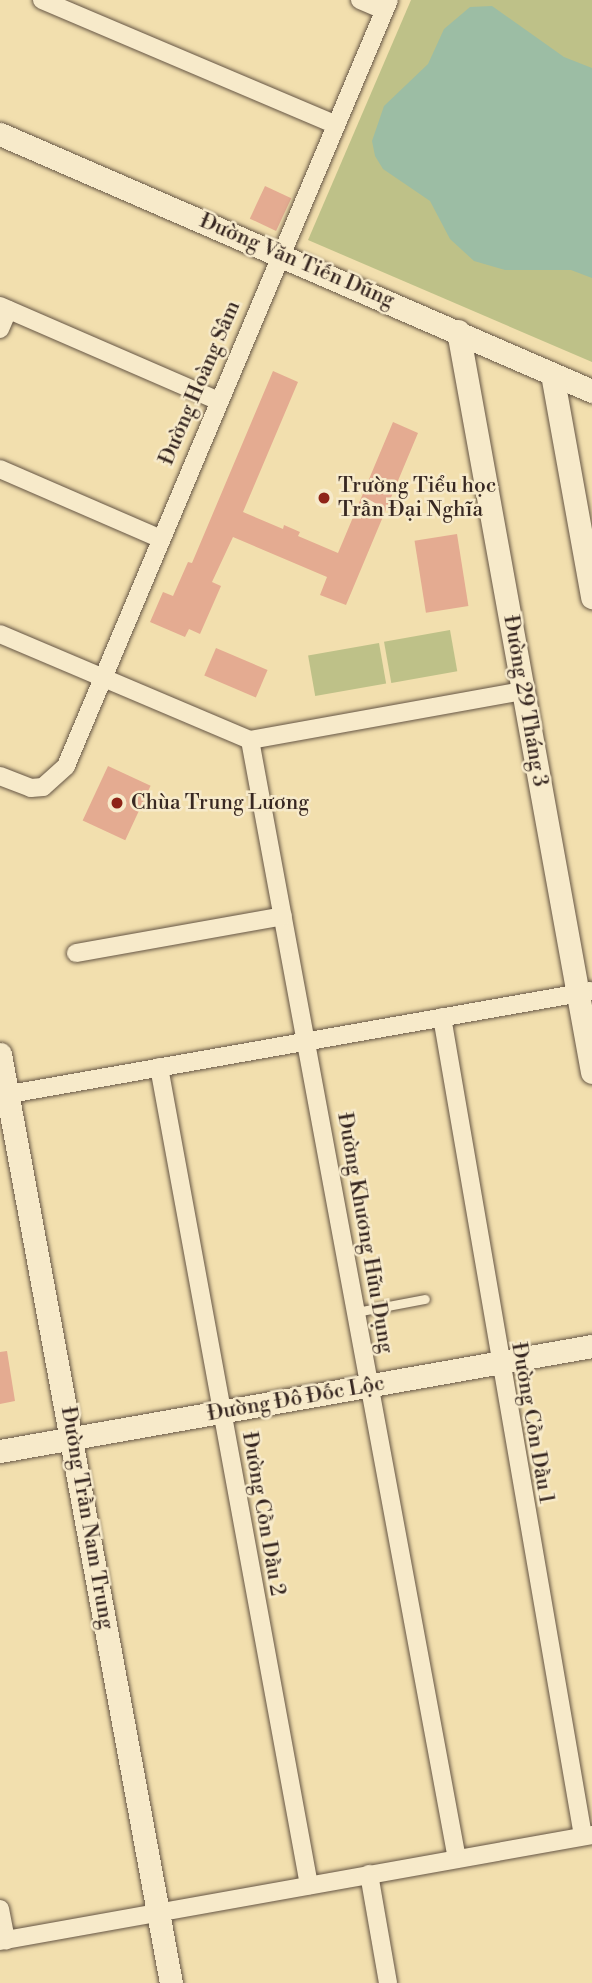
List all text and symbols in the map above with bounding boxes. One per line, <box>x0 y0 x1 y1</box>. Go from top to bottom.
street label: Đường Văn Tiến Dũng <box>196 209 398 313</box>
street label: Đường Hoàng Sâm <box>154 297 246 469</box>
place label: Trường Tiểu học Trần Đại Nghĩa <box>338 473 496 523</box>
marker: Trường Tiểu học Trần Đại Nghĩa <box>316 490 332 506</box>
street label: Đường 29 Tháng 3 <box>498 613 552 789</box>
place label: Chùa Trung Lương <box>131 790 309 816</box>
marker: Chùa Trung Lương <box>109 795 125 811</box>
street label: Đường Khương Hữu Dụng <box>331 1111 399 1355</box>
street label: Đường Cồn Dầu 1 <box>505 1340 559 1506</box>
street label: Đường Đô Đốc Lộc <box>205 1371 387 1427</box>
street label: Đường Trần Nam Trung <box>55 1405 119 1631</box>
street label: Đường Cồn Dầu 2 <box>236 1430 290 1598</box>

